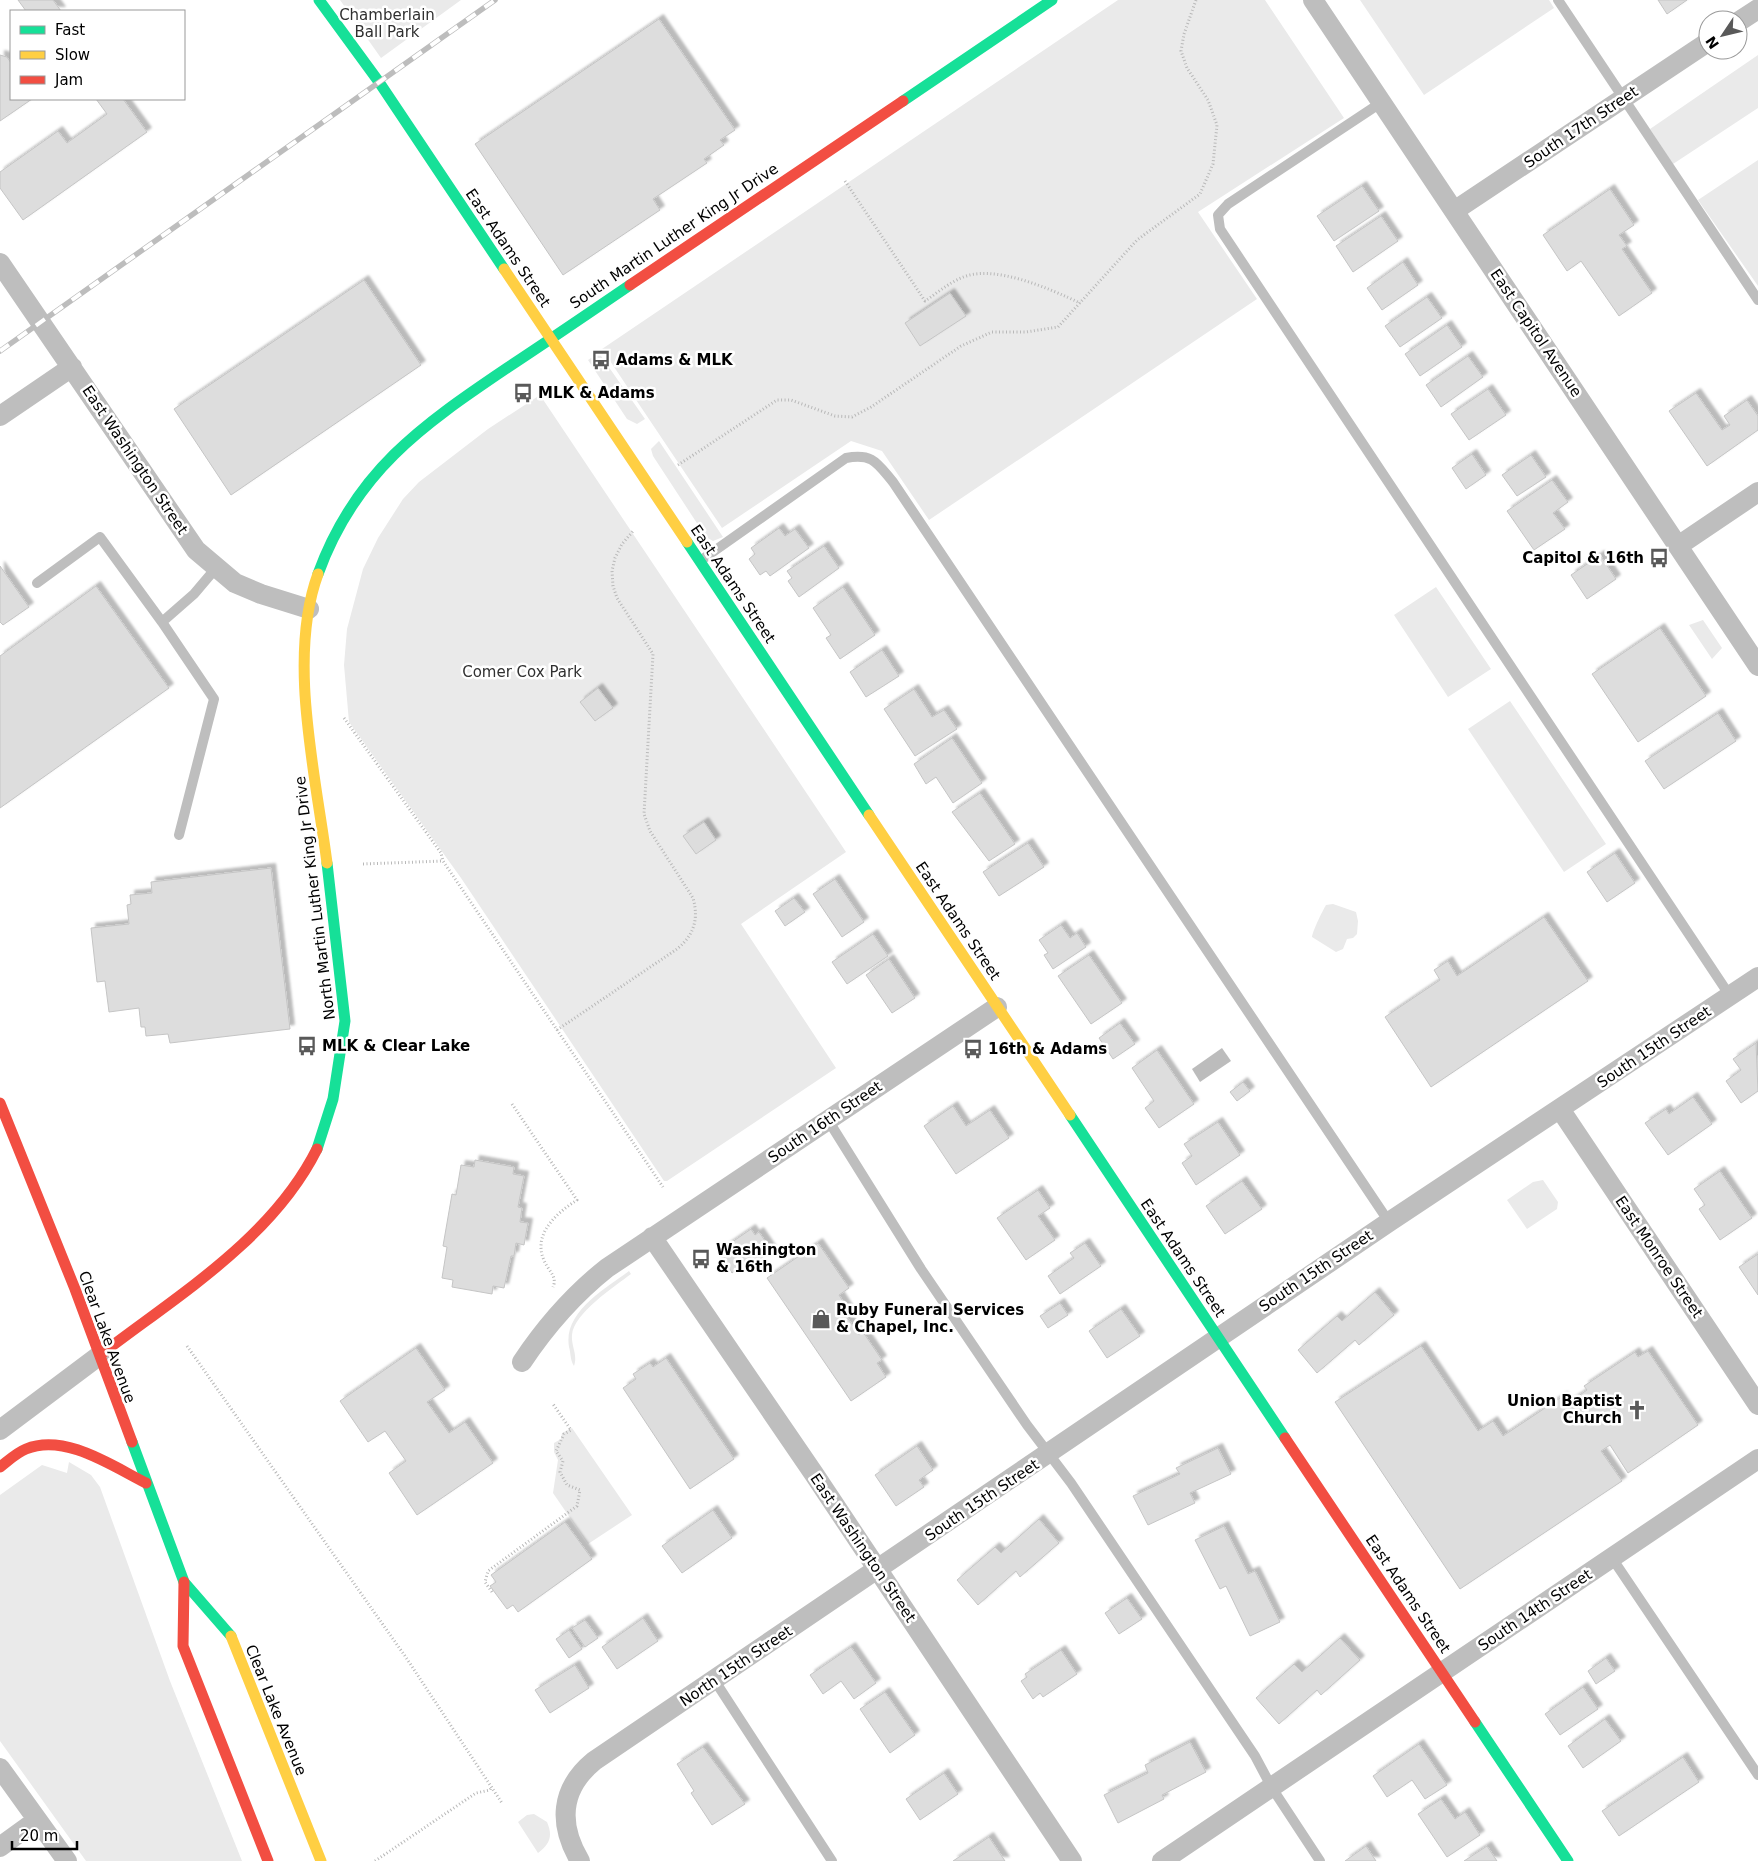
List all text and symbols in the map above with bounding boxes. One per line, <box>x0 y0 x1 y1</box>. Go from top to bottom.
park label: Chamberlain Ball Park <box>339 6 435 41</box>
legend <box>10 10 185 100</box>
north arrow <box>1698 10 1748 60</box>
text: Fast <box>55 21 85 39</box>
text: N <box>1702 33 1722 52</box>
text: Slow <box>55 46 90 64</box>
text: Jam <box>54 71 83 89</box>
street label: South 17th Street <box>1521 82 1641 172</box>
street label: South Martin Luther King Jr Drive <box>566 159 782 313</box>
street label: East Adams Street <box>462 186 554 311</box>
street label: East Capitol Avenue <box>1487 266 1585 400</box>
bus stop icon: Adams & MLK <box>590 349 612 371</box>
place label: Adams & MLK <box>616 351 734 369</box>
street label: East Washington Street <box>78 382 192 538</box>
bus stop icon: MLK & Adams <box>512 382 534 404</box>
place label: MLK & Adams <box>538 384 655 402</box>
street label: East Adams Street <box>687 522 779 647</box>
bus stop icon: Capitol & 16th <box>1648 547 1670 569</box>
place label: Capitol & 16th <box>1522 549 1644 567</box>
park label: Comer Cox Park <box>462 663 582 681</box>
street label: North Martin Luther King Jr Drive <box>291 775 339 1021</box>
street label: East Adams Street <box>912 859 1004 984</box>
street label: South 15th Street <box>1594 1002 1714 1092</box>
bus stop icon: MLK & Clear Lake <box>296 1035 318 1057</box>
place label: MLK & Clear Lake <box>322 1037 470 1055</box>
bus stop icon: 16th & Adams <box>962 1038 984 1060</box>
place label: 16th & Adams <box>988 1040 1107 1058</box>
street label: South 16th Street <box>765 1077 885 1167</box>
street label: East Monroe Street <box>1611 1193 1707 1322</box>
street label: East Adams Street <box>1137 1196 1229 1321</box>
street label: South 15th Street <box>1256 1226 1376 1316</box>
place label: Washington & 16th <box>716 1241 816 1276</box>
bus stop icon: Washington & 16th <box>690 1248 712 1270</box>
street label: Clear Lake Avenue <box>75 1268 139 1406</box>
place label: Ruby Funeral Services & Chapel, Inc. <box>836 1301 1024 1336</box>
shop icon: Ruby Funeral Services & Chapel, Inc. <box>810 1308 832 1330</box>
place label: Union Baptist Church <box>1507 1392 1622 1427</box>
church icon: Union Baptist Church <box>1626 1399 1648 1421</box>
street label: South 15th Street <box>922 1455 1042 1545</box>
street label: East Washington Street <box>806 1470 920 1626</box>
street label: East Adams Street <box>1362 1532 1454 1657</box>
street label: South 14th Street <box>1475 1565 1595 1655</box>
street label: North 15th Street <box>676 1622 796 1710</box>
street label: Clear Lake Avenue <box>242 1642 310 1778</box>
scale bar <box>12 1818 78 1850</box>
text: 20 m <box>20 1827 58 1845</box>

